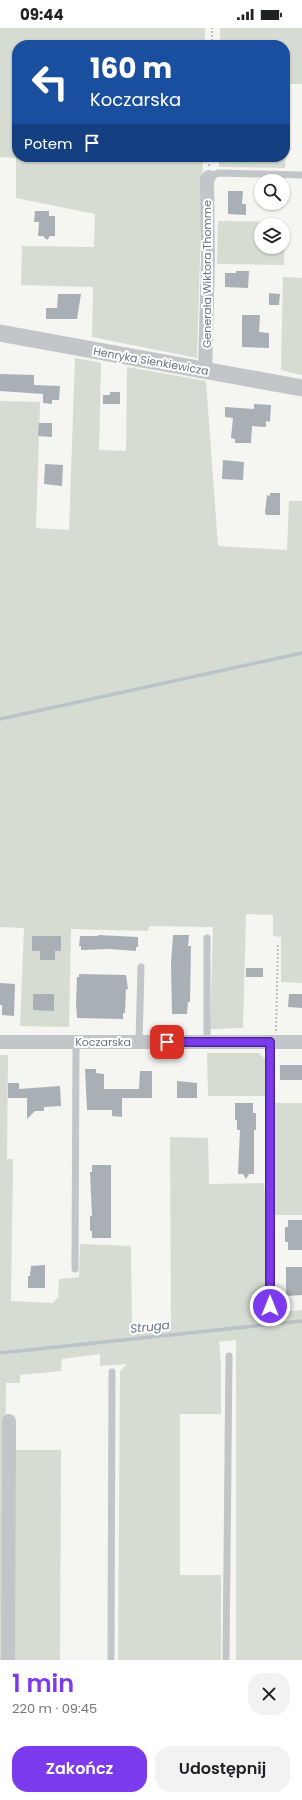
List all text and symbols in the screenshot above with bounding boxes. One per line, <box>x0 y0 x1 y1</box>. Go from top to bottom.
text: 09:44 <box>20 4 64 25</box>
text: 160 m <box>90 49 172 88</box>
icon: left <box>24 56 76 108</box>
text: Koczarska <box>90 87 181 112</box>
icon: arrive <box>81 132 103 154</box>
text: Potem <box>24 133 73 154</box>
map controls <box>254 174 290 254</box>
button: search <box>254 174 290 210</box>
street label: Generała Wiktora Thomme <box>199 200 215 348</box>
button: layers <box>254 218 290 254</box>
street label: Henryka Sienkiewicza <box>92 343 210 379</box>
pin <box>150 1025 184 1059</box>
icon: arrive <box>156 1031 178 1053</box>
street label: Koczarska <box>75 1034 131 1050</box>
position arrow <box>249 1285 291 1327</box>
water label: Struga <box>129 1316 171 1337</box>
text: 1 min <box>12 1667 74 1700</box>
button: close <box>248 1673 290 1715</box>
text: 220 m · 09:45 <box>12 1699 97 1718</box>
button: Zakończ <box>12 1746 147 1792</box>
button: Udostępnij <box>155 1746 290 1792</box>

